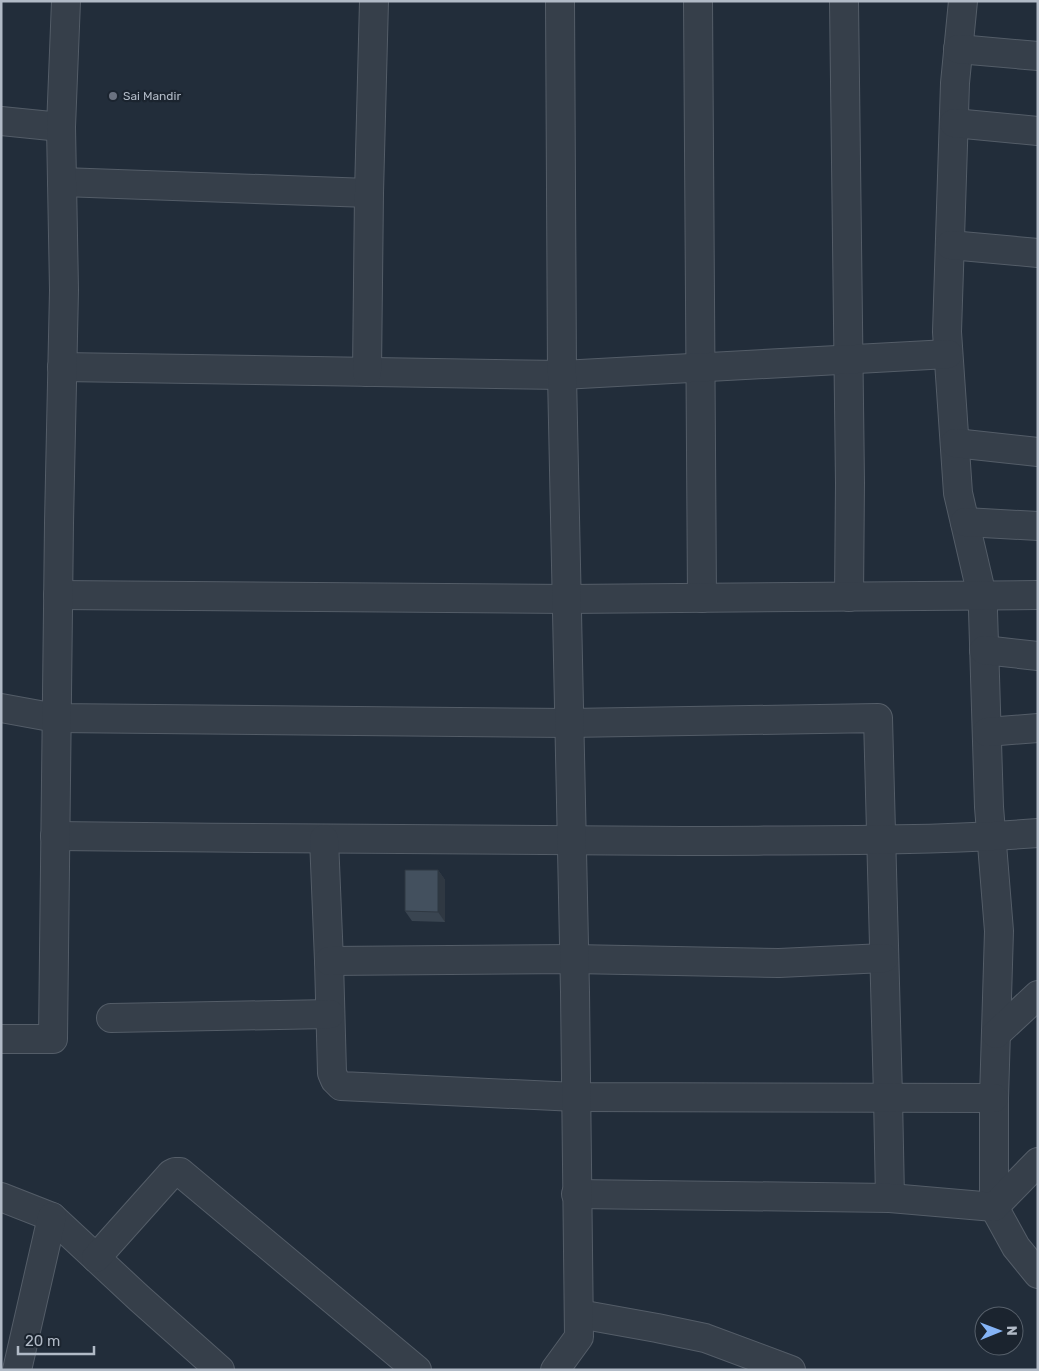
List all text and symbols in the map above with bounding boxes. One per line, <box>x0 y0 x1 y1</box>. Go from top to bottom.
place label: Sai Mandir <box>123 89 181 103</box>
marker: Sai Mandir <box>107 90 119 102</box>
north arrow <box>974 1306 1024 1356</box>
scale bar <box>18 1324 94 1356</box>
text: N <box>1003 1326 1020 1336</box>
text: 20 m <box>25 1332 60 1350</box>

